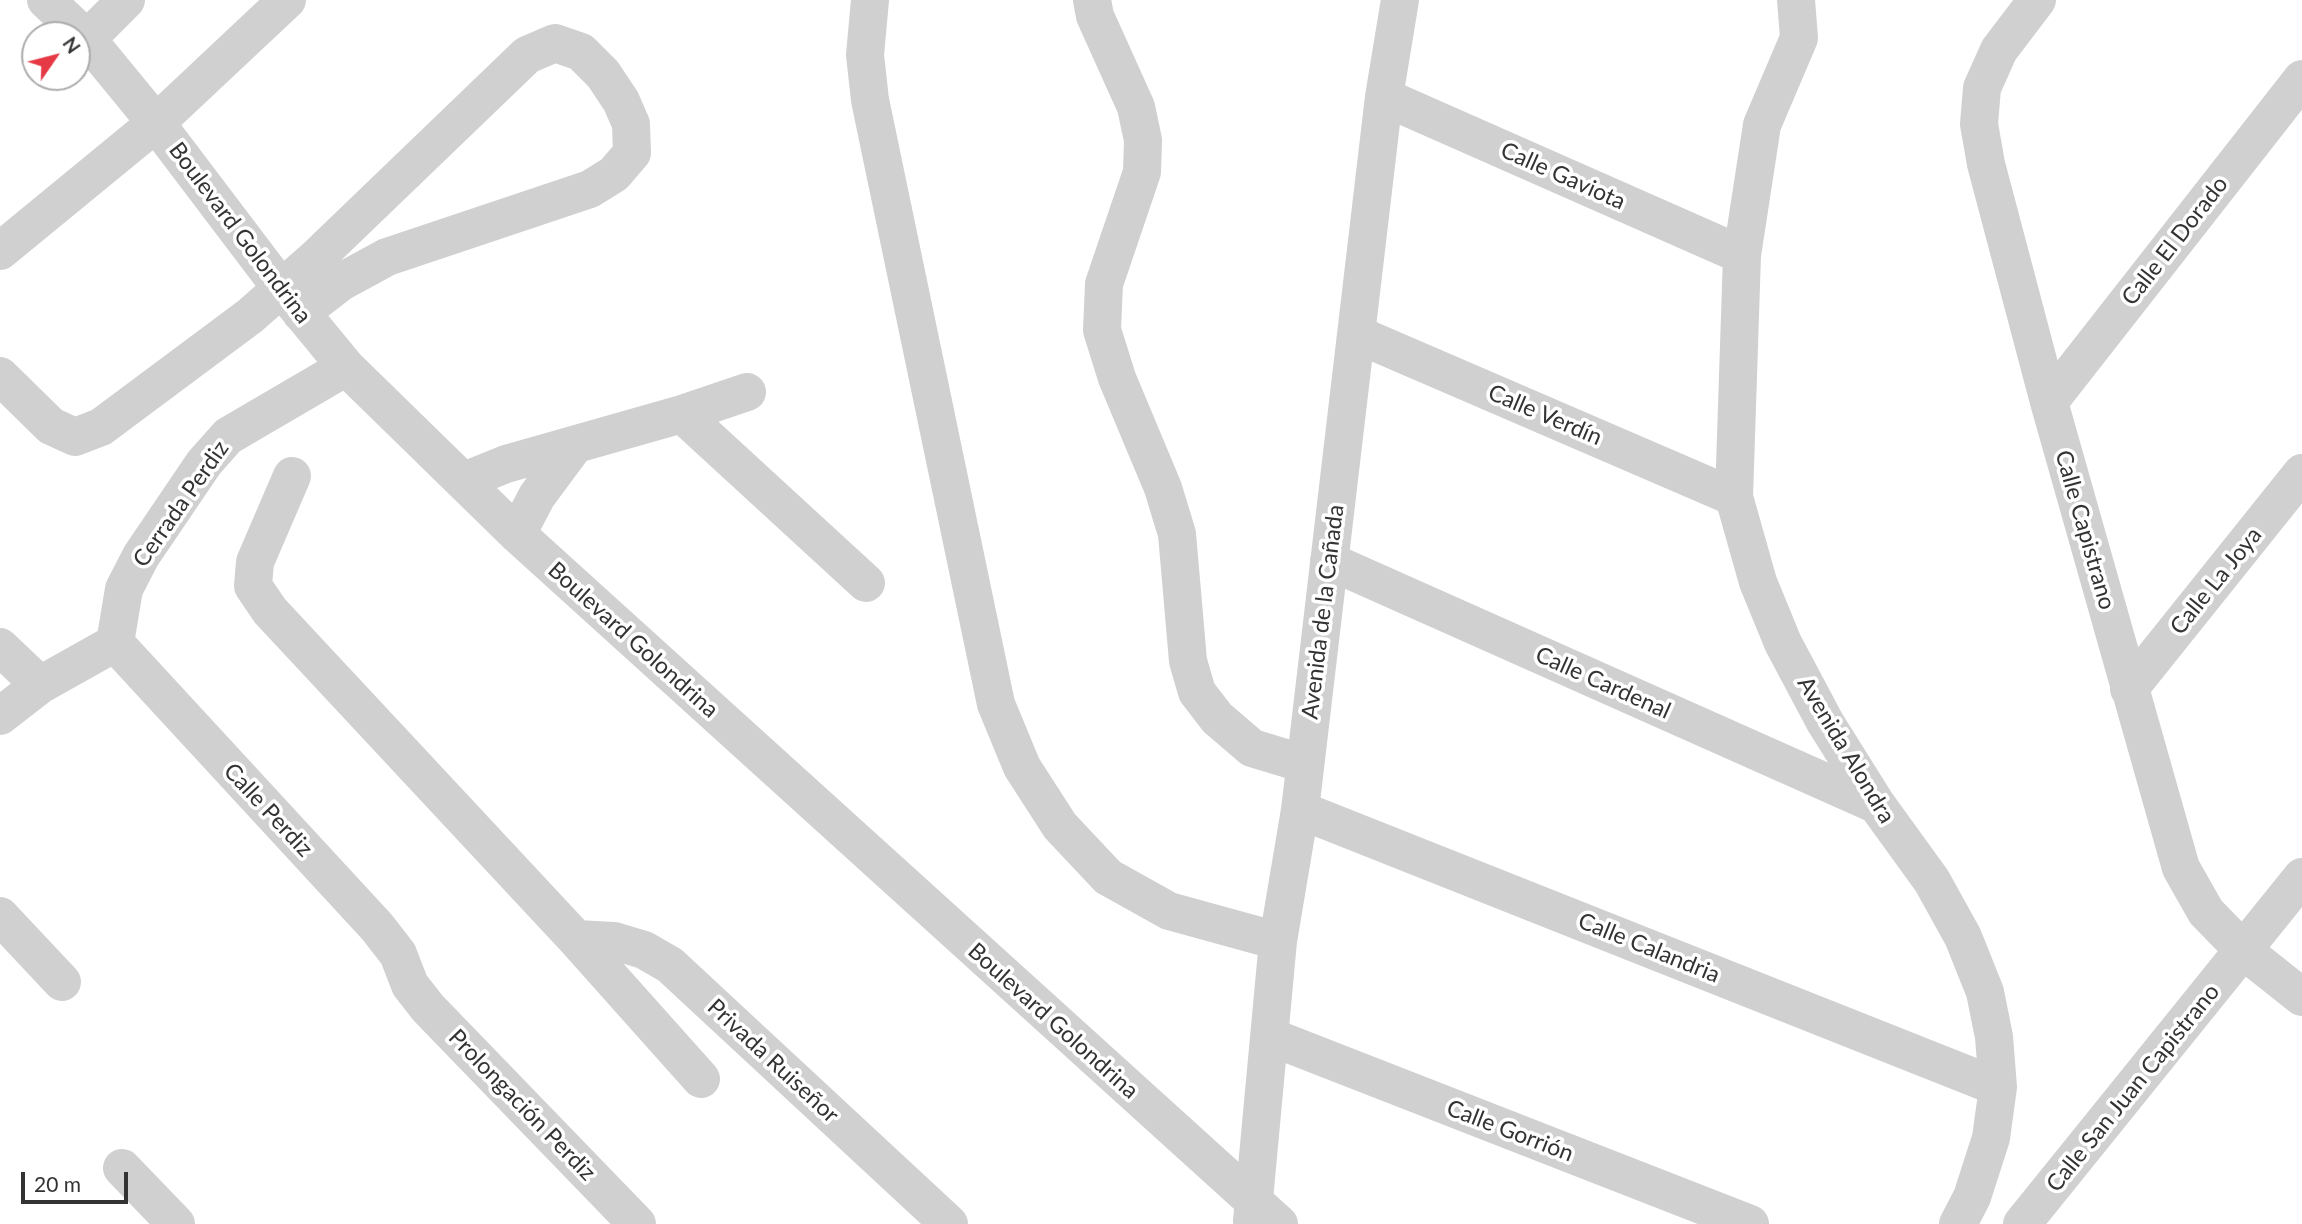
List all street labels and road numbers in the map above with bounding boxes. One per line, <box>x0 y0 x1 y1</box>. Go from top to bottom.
street label: Calle Gaviota <box>1496 136 1630 216</box>
street label: Boulevard Golondrina <box>163 137 317 329</box>
street label: Calle El Dorado <box>2116 171 2234 311</box>
street label: Calle Verdín <box>1484 379 1606 451</box>
street label: Cerrada Perdiz <box>127 436 235 572</box>
street label: Calle Capistrano <box>2049 447 2121 613</box>
street label: Avenida de la Cañada <box>1296 503 1350 721</box>
street label: Calle La Joya <box>2164 522 2268 640</box>
street label: Boulevard Golondrina <box>542 556 724 724</box>
street label: Calle Cardenal <box>1531 641 1675 725</box>
street label: Avenida Alondra <box>1791 672 1901 828</box>
street label: Calle Perdiz <box>218 758 318 862</box>
street label: Calle Calandria <box>1574 907 1724 989</box>
street label: Boulevard Golondrina <box>962 937 1144 1105</box>
street label: Calle San Juan Capistrano <box>2041 979 2225 1197</box>
street label: Privada Ruiseñor <box>702 993 844 1129</box>
street label: Prolongación Perdiz <box>443 1024 601 1186</box>
street label: Calle Gorrión <box>1443 1094 1577 1168</box>

